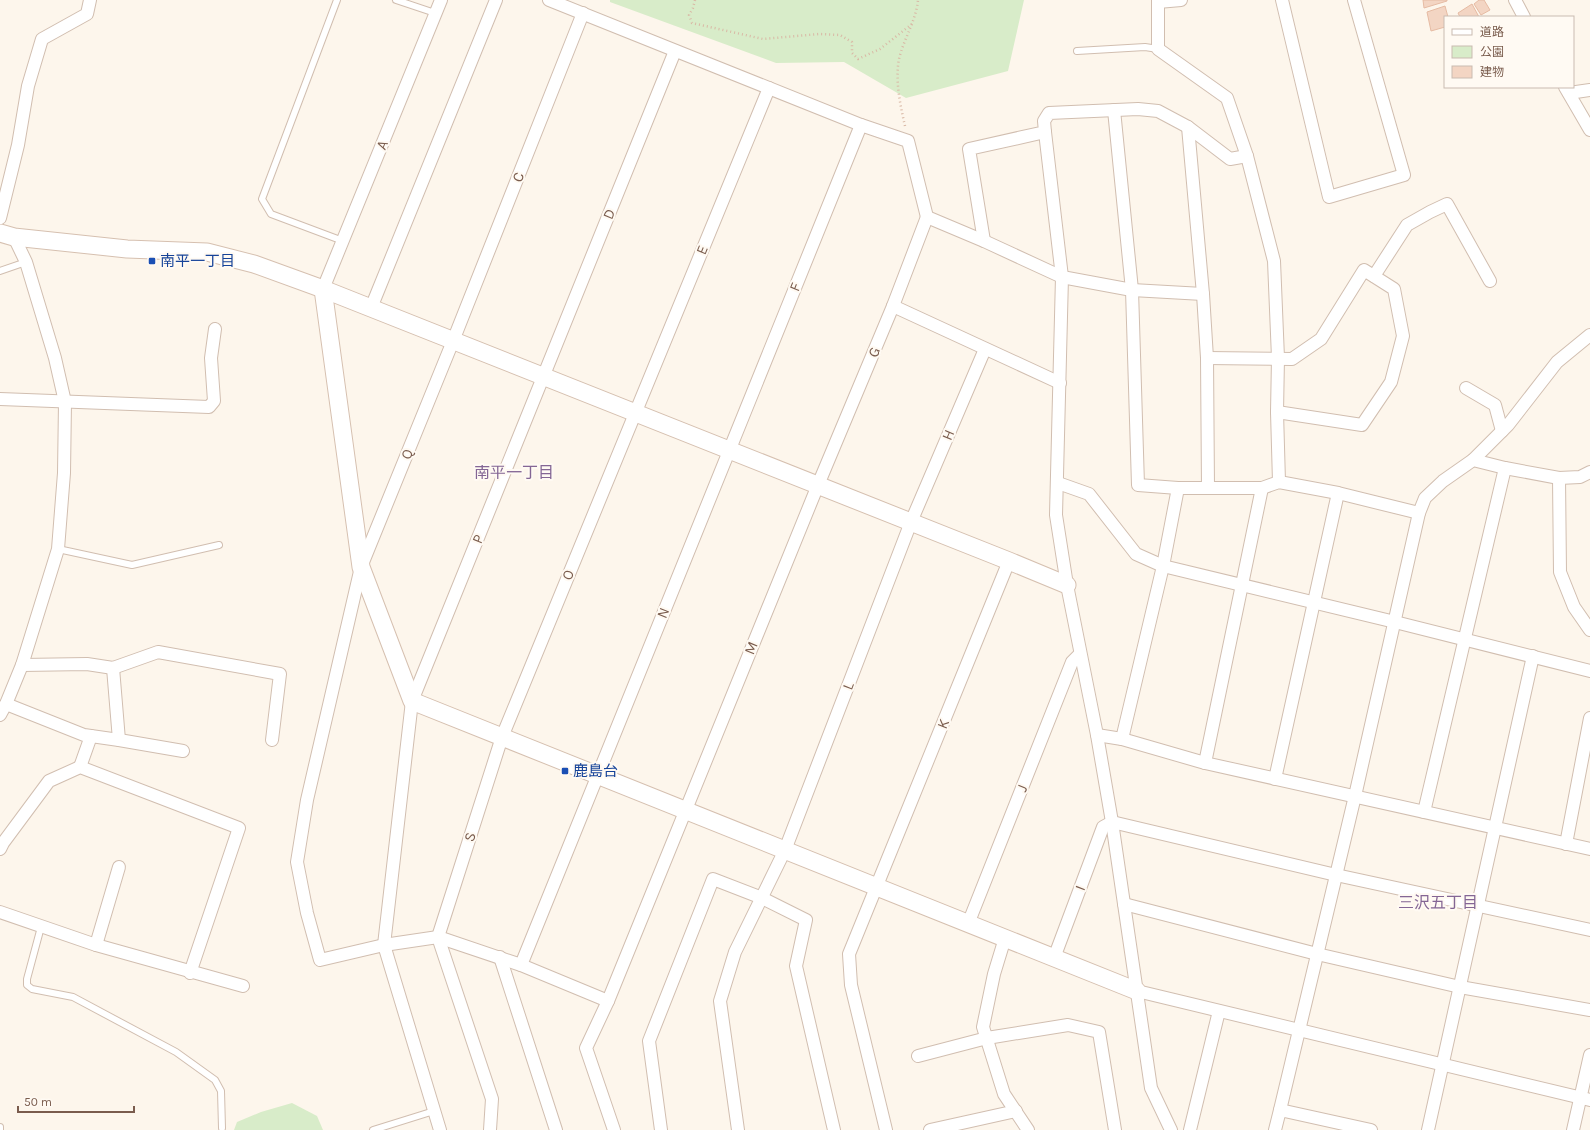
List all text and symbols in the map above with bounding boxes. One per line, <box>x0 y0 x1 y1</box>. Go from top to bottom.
legend <box>1444 16 1574 88</box>
text: 道路 <box>1480 25 1504 39</box>
text: 公園 <box>1480 45 1504 59</box>
text: 建物 <box>1480 65 1504 79</box>
street label: A <box>372 137 392 152</box>
street label: C <box>508 169 528 185</box>
street label: D <box>599 206 619 222</box>
street label: E <box>692 243 712 257</box>
place label: 南平一丁目 <box>160 252 235 270</box>
marker: 南平一丁目 <box>147 256 157 266</box>
street label: F <box>785 280 805 294</box>
street label: G <box>864 344 884 360</box>
street label: H <box>938 427 958 443</box>
street label: Q <box>397 446 417 462</box>
district label: 南平一丁目 <box>474 463 554 482</box>
street label: P <box>468 532 488 546</box>
street label: O <box>558 567 578 583</box>
street label: N <box>653 605 673 621</box>
street label: M <box>740 639 762 657</box>
street label: L <box>838 679 858 693</box>
street label: K <box>933 716 953 732</box>
place label: 鹿島台 <box>573 762 618 780</box>
marker: 鹿島台 <box>560 766 570 776</box>
street label: J <box>1013 782 1031 794</box>
street label: S <box>460 830 480 844</box>
street label: I <box>1071 883 1089 893</box>
district label: 三沢五丁目 <box>1398 893 1478 912</box>
scale bar <box>18 1088 134 1114</box>
text: 50 m <box>24 1095 52 1109</box>

